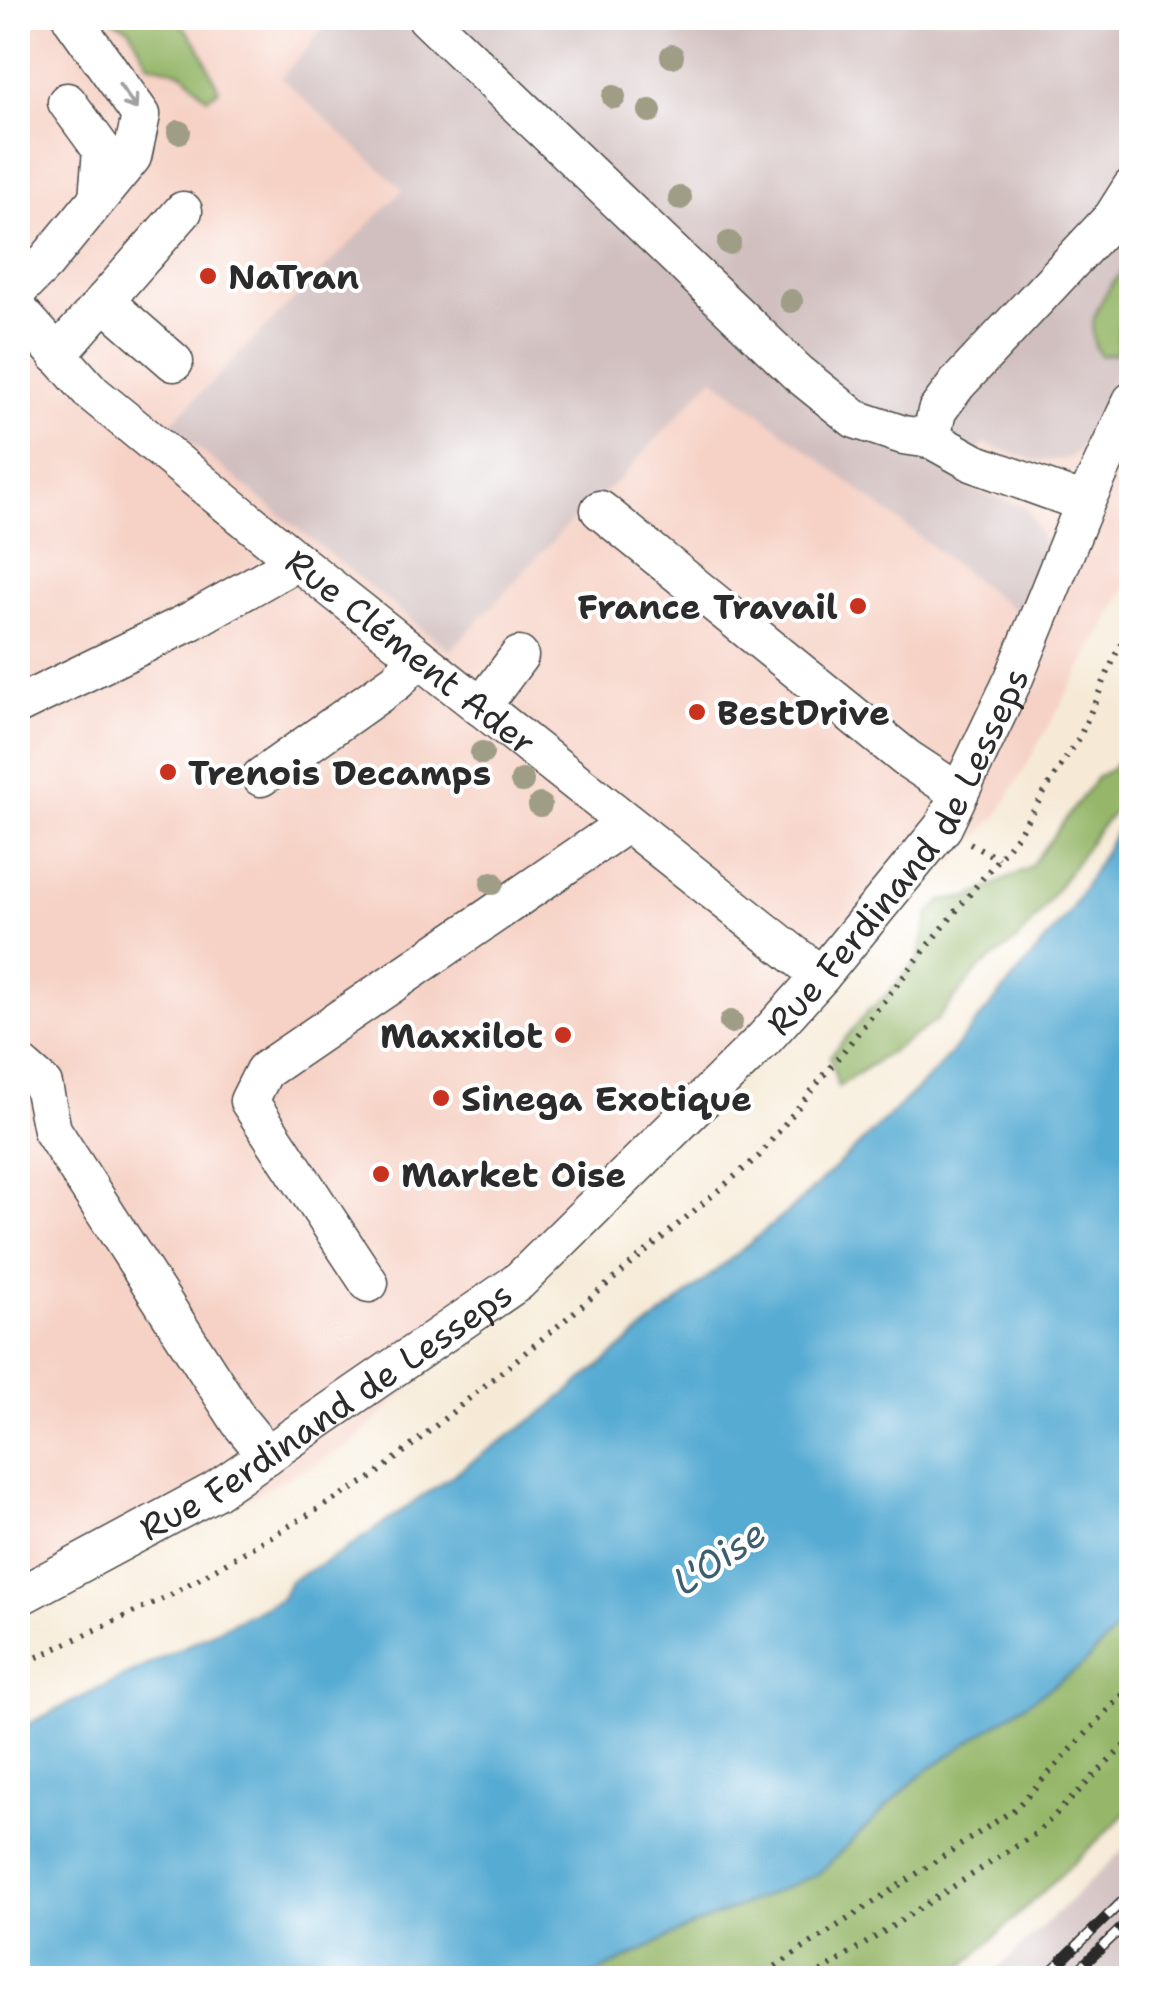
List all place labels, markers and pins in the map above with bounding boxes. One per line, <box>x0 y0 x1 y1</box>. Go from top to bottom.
place label: NaTran <box>228 253 359 300</box>
marker: NaTran <box>197 265 219 287</box>
place label: France Travail <box>578 583 838 630</box>
marker: France Travail <box>847 595 869 617</box>
place label: BestDrive <box>717 689 890 736</box>
marker: BestDrive <box>686 701 708 723</box>
place label: Trenois Decamps <box>188 749 491 796</box>
marker: Trenois Decamps <box>157 761 179 783</box>
place label: Maxxilot <box>380 1012 543 1059</box>
marker: Maxxilot <box>552 1024 574 1046</box>
place label: Sinega Exotique <box>461 1075 752 1122</box>
marker: Sinega Exotique <box>430 1087 452 1109</box>
place label: Market Oise <box>401 1151 626 1198</box>
marker: Market Oise <box>370 1163 392 1185</box>

